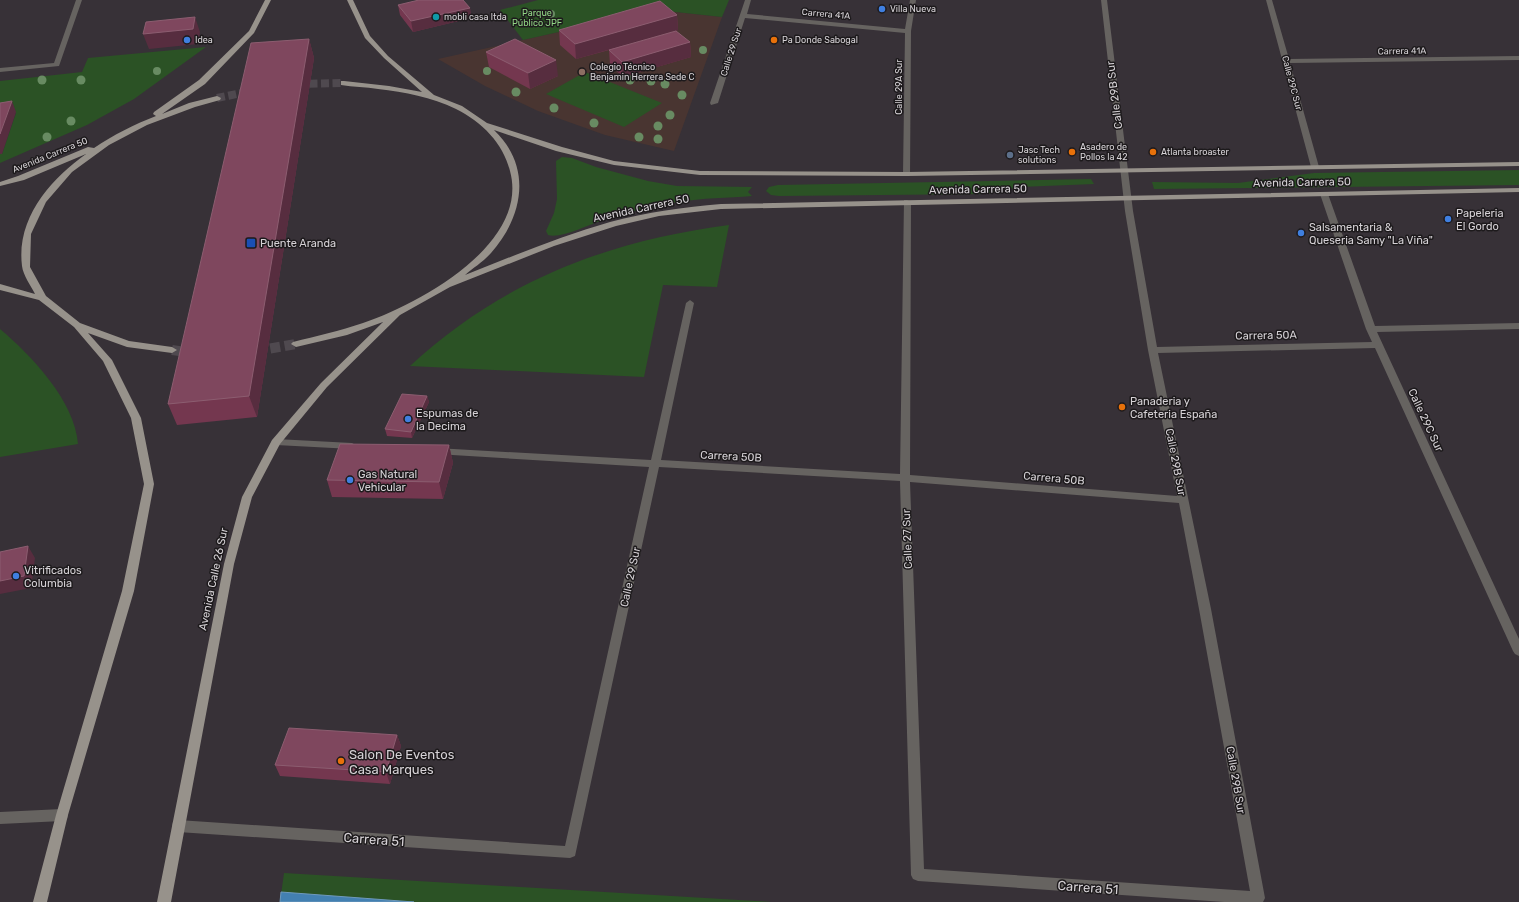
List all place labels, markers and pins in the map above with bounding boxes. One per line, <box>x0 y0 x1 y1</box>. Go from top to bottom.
marker: Villa Nueva <box>877 4 887 14</box>
place label: Villa Nueva <box>890 4 936 14</box>
marker: mobli casa ltda <box>431 12 441 22</box>
place label: mobli casa ltda <box>444 12 507 22</box>
marker: Idea <box>182 35 192 45</box>
place label: Idea <box>195 35 213 45</box>
marker: Pa Donde Sabogal <box>769 35 779 45</box>
place label: Pa Donde Sabogal <box>782 35 858 45</box>
place label: Colegio Técnico Benjamin Herrera Sede C <box>590 62 695 82</box>
marker: Colegio Técnico Benjamin Herrera Sede C <box>577 67 587 77</box>
place label: Asadero de Pollos la 42 <box>1080 142 1127 162</box>
place label: Jasc Tech solutions <box>1018 145 1060 165</box>
marker: Asadero de Pollos la 42 <box>1067 147 1077 157</box>
marker: Atlanta broaster <box>1148 147 1158 157</box>
place label: Atlanta broaster <box>1161 147 1230 157</box>
marker: Jasc Tech solutions <box>1005 150 1015 160</box>
place label: Papeleria El Gordo <box>1456 207 1504 233</box>
marker: Papeleria El Gordo <box>1443 214 1453 224</box>
place label: Salsamentaria & Queseria Samy "La Viña" <box>1309 221 1433 247</box>
marker: Salsamentaria & Queseria Samy "La Viña" <box>1296 228 1306 238</box>
marker: Puente Aranda <box>245 237 257 249</box>
place label: Puente Aranda <box>260 237 336 250</box>
place label: Panaderia y Cafeteria España <box>1130 395 1217 421</box>
marker: Panaderia y Cafeteria España <box>1117 402 1127 412</box>
place label: Espumas de la Decima <box>416 407 478 433</box>
marker: Espumas de la Decima <box>403 414 413 424</box>
place label: Gas Natural Vehicular <box>358 468 417 494</box>
marker: Gas Natural Vehicular <box>345 475 355 485</box>
place label: Vitrificados Columbia <box>24 564 82 590</box>
marker: Vitrificados Columbia <box>11 571 21 581</box>
place label: Salon De Eventos Casa Marques <box>349 747 455 777</box>
marker: Salon De Eventos Casa Marques <box>336 756 346 766</box>

